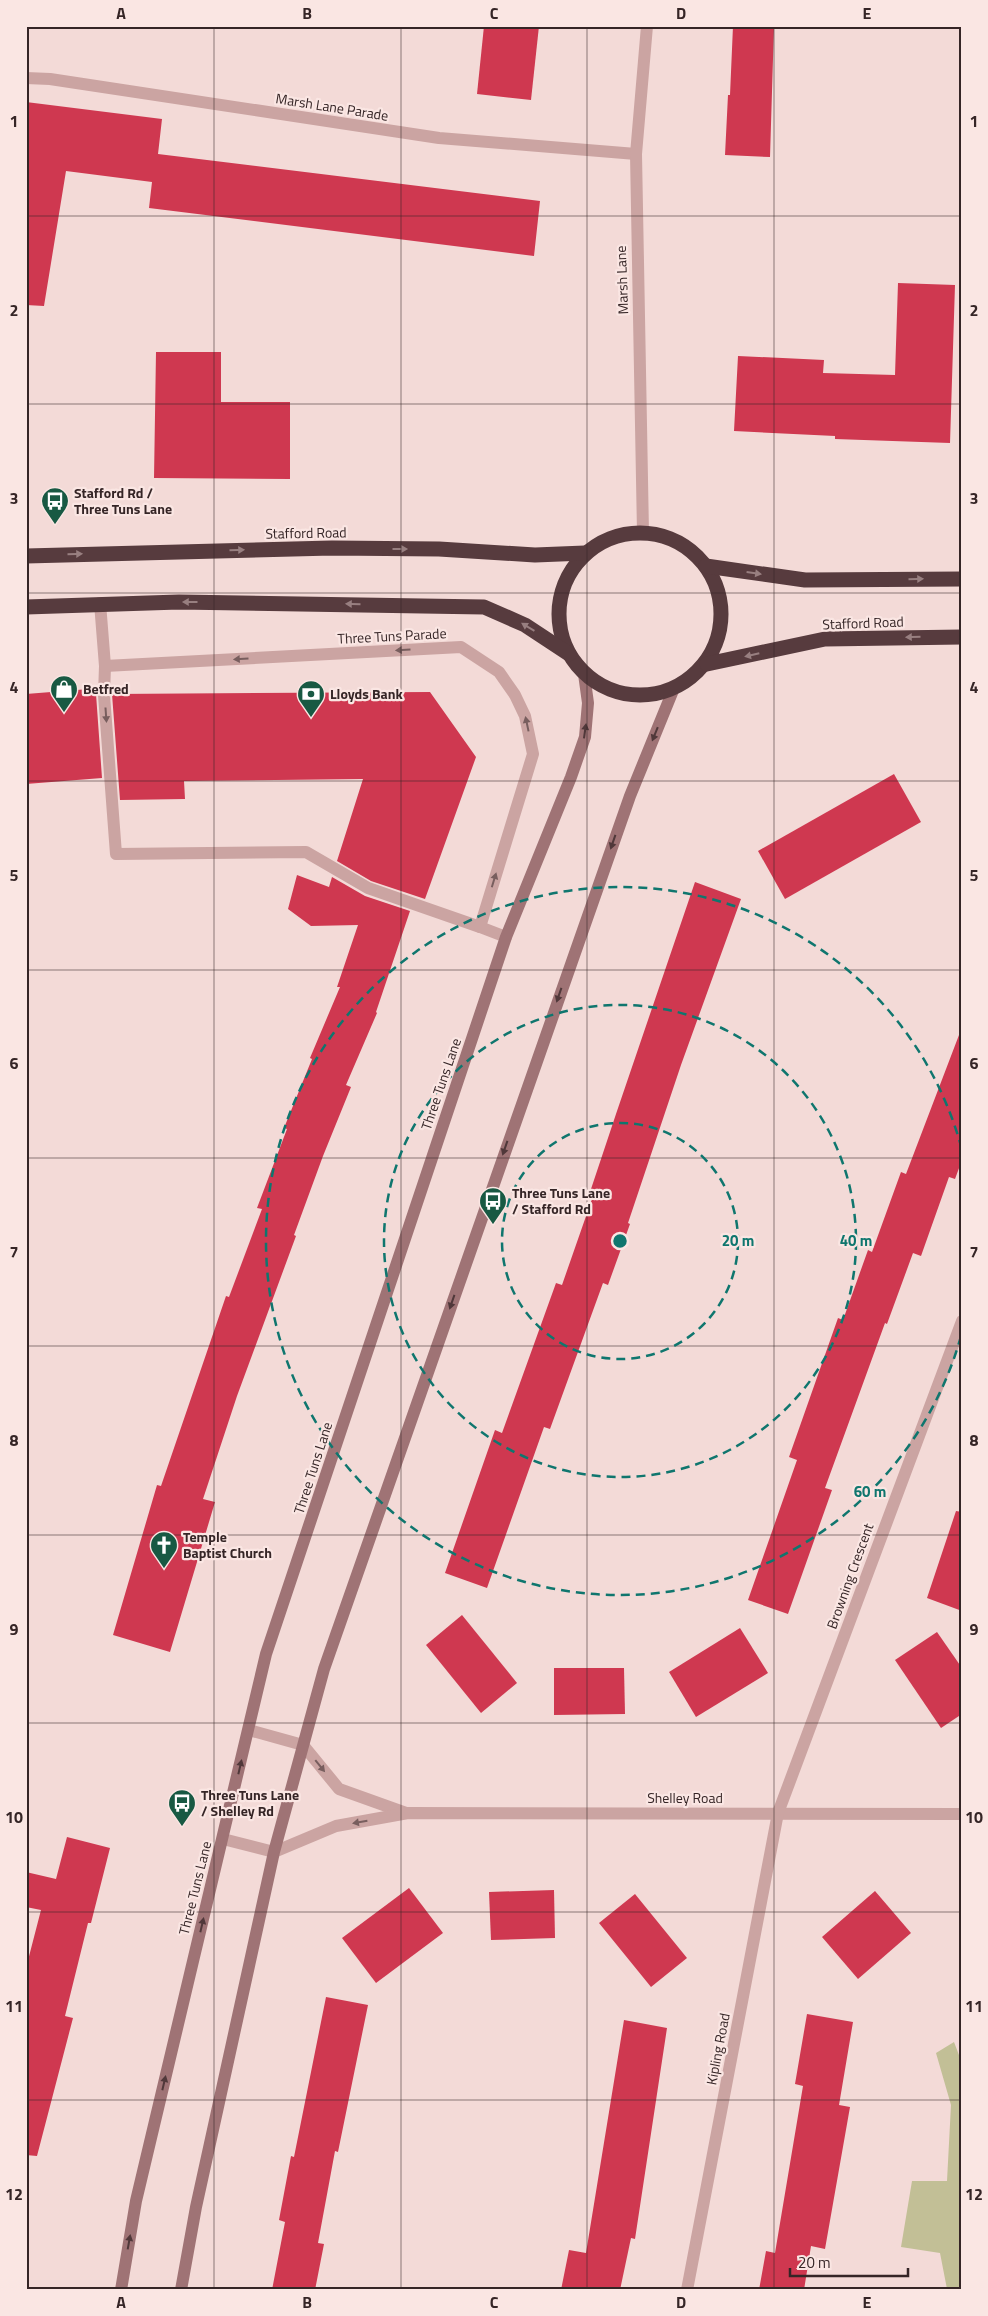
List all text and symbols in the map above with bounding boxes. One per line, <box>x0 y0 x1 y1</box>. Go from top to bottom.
text: A <box>116 1 126 25</box>
text: B <box>302 1 312 25</box>
text: C <box>490 1 499 25</box>
text: D <box>676 1 686 25</box>
text: E <box>863 1 872 25</box>
street label: Marsh Lane Parade <box>274 87 390 126</box>
text: 1 <box>10 109 18 133</box>
text: 1 <box>970 109 978 133</box>
street label: Marsh Lane <box>610 245 633 315</box>
text: 2 <box>10 298 18 322</box>
text: 2 <box>970 298 978 322</box>
place label: Stafford Rd / Three Tuns Lane <box>74 482 172 519</box>
text: 3 <box>10 486 18 510</box>
bus stop icon: Stafford Rd / Three Tuns Lane <box>40 486 70 525</box>
text: 3 <box>970 486 978 510</box>
street label: Stafford Road <box>265 521 347 544</box>
one-way arrow <box>392 545 408 553</box>
one-way arrow <box>230 546 246 554</box>
one-way arrow <box>67 550 83 558</box>
one-way arrow <box>746 569 762 577</box>
one-way arrow <box>908 575 924 583</box>
one-way arrow <box>182 598 198 606</box>
one-way arrow <box>345 600 361 608</box>
street label: Stafford Road <box>822 611 904 634</box>
street label: Three Tuns Parade <box>337 622 447 649</box>
one-way arrow <box>522 623 535 632</box>
one-way arrow <box>905 634 921 642</box>
one-way arrow <box>395 647 411 655</box>
one-way arrow <box>745 651 760 659</box>
one-way arrow <box>233 656 249 664</box>
shop icon: Betfred <box>49 674 79 713</box>
text: 4 <box>10 675 19 699</box>
text: 4 <box>970 675 979 699</box>
place label: Betfred <box>83 678 129 699</box>
bank icon: Lloyds Bank <box>296 679 326 718</box>
place label: Lloyds Bank <box>330 683 403 704</box>
one-way arrow <box>102 707 110 723</box>
one-way arrow <box>522 716 530 732</box>
one-way arrow <box>581 722 589 738</box>
one-way arrow <box>651 726 659 741</box>
one-way arrow <box>609 835 617 850</box>
text: 5 <box>10 863 19 887</box>
text: 5 <box>970 863 979 887</box>
one-way arrow <box>490 873 498 888</box>
one-way arrow <box>555 988 563 1003</box>
street label: Three Tuns Lane <box>415 1035 466 1133</box>
text: 6 <box>10 1051 19 1075</box>
text: 6 <box>970 1051 979 1075</box>
one-way arrow <box>501 1141 508 1156</box>
place label: Three Tuns Lane / Stafford Rd <box>512 1182 610 1219</box>
bus stop icon: Three Tuns Lane / Stafford Rd <box>478 1186 508 1225</box>
text: 20 m <box>722 1229 754 1252</box>
text: 40 m <box>840 1229 872 1252</box>
centre of rings <box>611 1232 629 1250</box>
text: 7 <box>10 1240 18 1264</box>
text: 7 <box>970 1240 978 1264</box>
one-way arrow <box>448 1295 456 1310</box>
street label: Three Tuns Lane <box>288 1419 337 1517</box>
text: 8 <box>10 1428 19 1452</box>
text: 8 <box>970 1428 979 1452</box>
text: 60 m <box>854 1480 886 1503</box>
street label: Browning Crescent <box>821 1520 878 1632</box>
place label: Temple Baptist Church <box>183 1526 272 1563</box>
church icon: Temple Baptist Church <box>149 1530 179 1569</box>
text: 9 <box>10 1617 19 1641</box>
text: 9 <box>970 1617 979 1641</box>
one-way arrow <box>315 1759 326 1772</box>
one-way arrow <box>236 1760 244 1775</box>
place label: Three Tuns Lane / Shelley Rd <box>201 1784 299 1821</box>
street label: Shelley Road <box>647 1787 723 1808</box>
bus stop icon: Three Tuns Lane / Shelley Rd <box>167 1788 197 1827</box>
text: 10 <box>5 1805 23 1829</box>
text: 10 <box>965 1805 983 1829</box>
one-way arrow <box>353 1818 368 1826</box>
street label: Three Tuns Lane <box>173 1839 216 1937</box>
one-way arrow <box>198 1917 206 1933</box>
text: 11 <box>5 1994 23 2018</box>
text: 11 <box>965 1994 983 2018</box>
street label: Kipling Road <box>700 2011 735 2087</box>
one-way arrow <box>160 2076 168 2091</box>
text: 12 <box>5 2182 23 2206</box>
text: 12 <box>965 2182 983 2206</box>
one-way arrow <box>125 2233 133 2249</box>
scale bar <box>790 2246 908 2278</box>
text: 20 m <box>798 2251 831 2274</box>
text: A <box>116 2290 126 2314</box>
text: B <box>302 2290 312 2314</box>
text: C <box>490 2290 499 2314</box>
text: D <box>676 2290 686 2314</box>
text: E <box>863 2290 872 2314</box>

